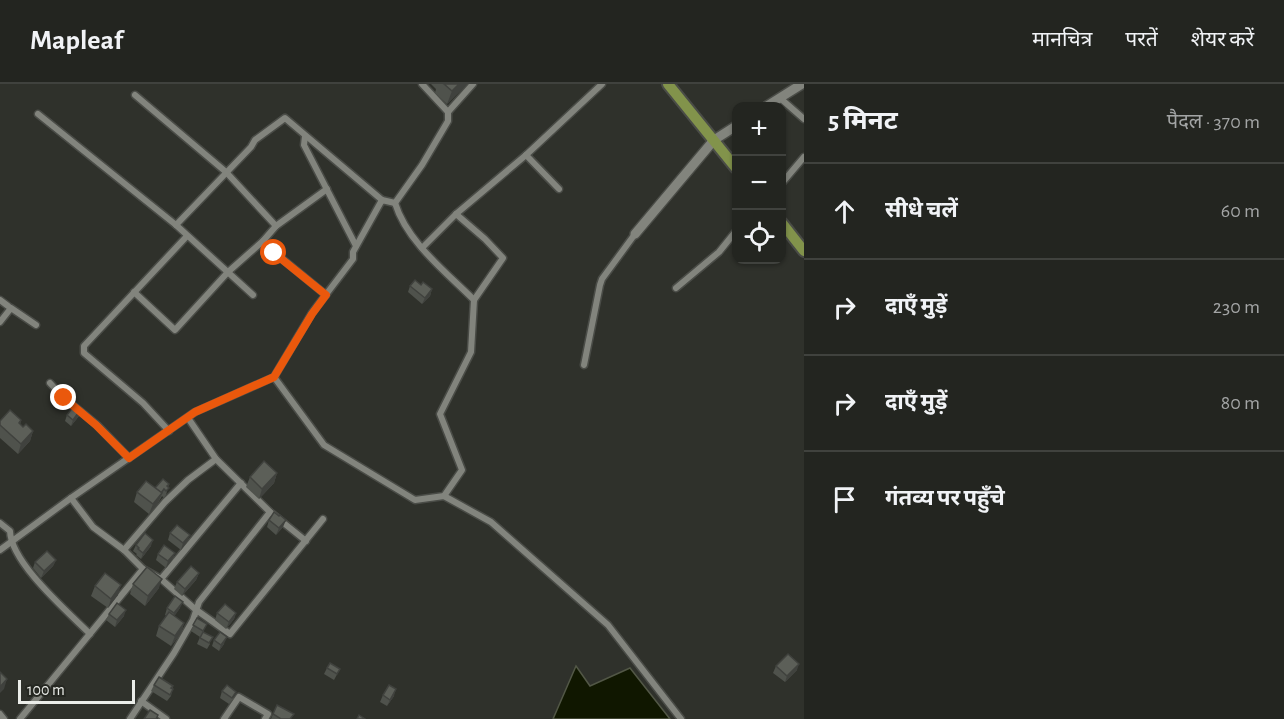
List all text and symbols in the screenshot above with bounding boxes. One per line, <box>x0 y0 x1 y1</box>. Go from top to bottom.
text: Mapleaf <box>30 27 123 55</box>
text: मानचित्र <box>1032 29 1092 50</box>
text: परतें <box>1125 29 1158 50</box>
text: शेयर करें <box>1191 29 1254 50</box>
map controls <box>732 102 786 264</box>
button: + <box>732 102 786 156</box>
text: 5 मिनट <box>828 108 898 134</box>
text: पैदल · 370 m <box>1167 112 1260 132</box>
button: − <box>732 156 786 210</box>
icon: ahead <box>828 195 861 228</box>
text: सीधे चलें <box>885 199 958 221</box>
text: 60 m <box>1221 201 1260 221</box>
button: locate <box>732 210 786 264</box>
route start <box>260 239 286 265</box>
icon: right <box>828 291 861 324</box>
text: दाएँ मुड़ें <box>885 295 947 317</box>
text: 230 m <box>1213 297 1260 317</box>
route end <box>50 384 76 410</box>
icon: right <box>828 387 861 420</box>
text: दाएँ मुड़ें <box>885 391 947 413</box>
text: 80 m <box>1221 393 1260 413</box>
icon: arrive <box>828 483 861 516</box>
text: गंतव्य पर पहुँचे <box>885 487 1005 509</box>
scale bar <box>18 677 135 704</box>
text: 100 m <box>27 682 65 698</box>

